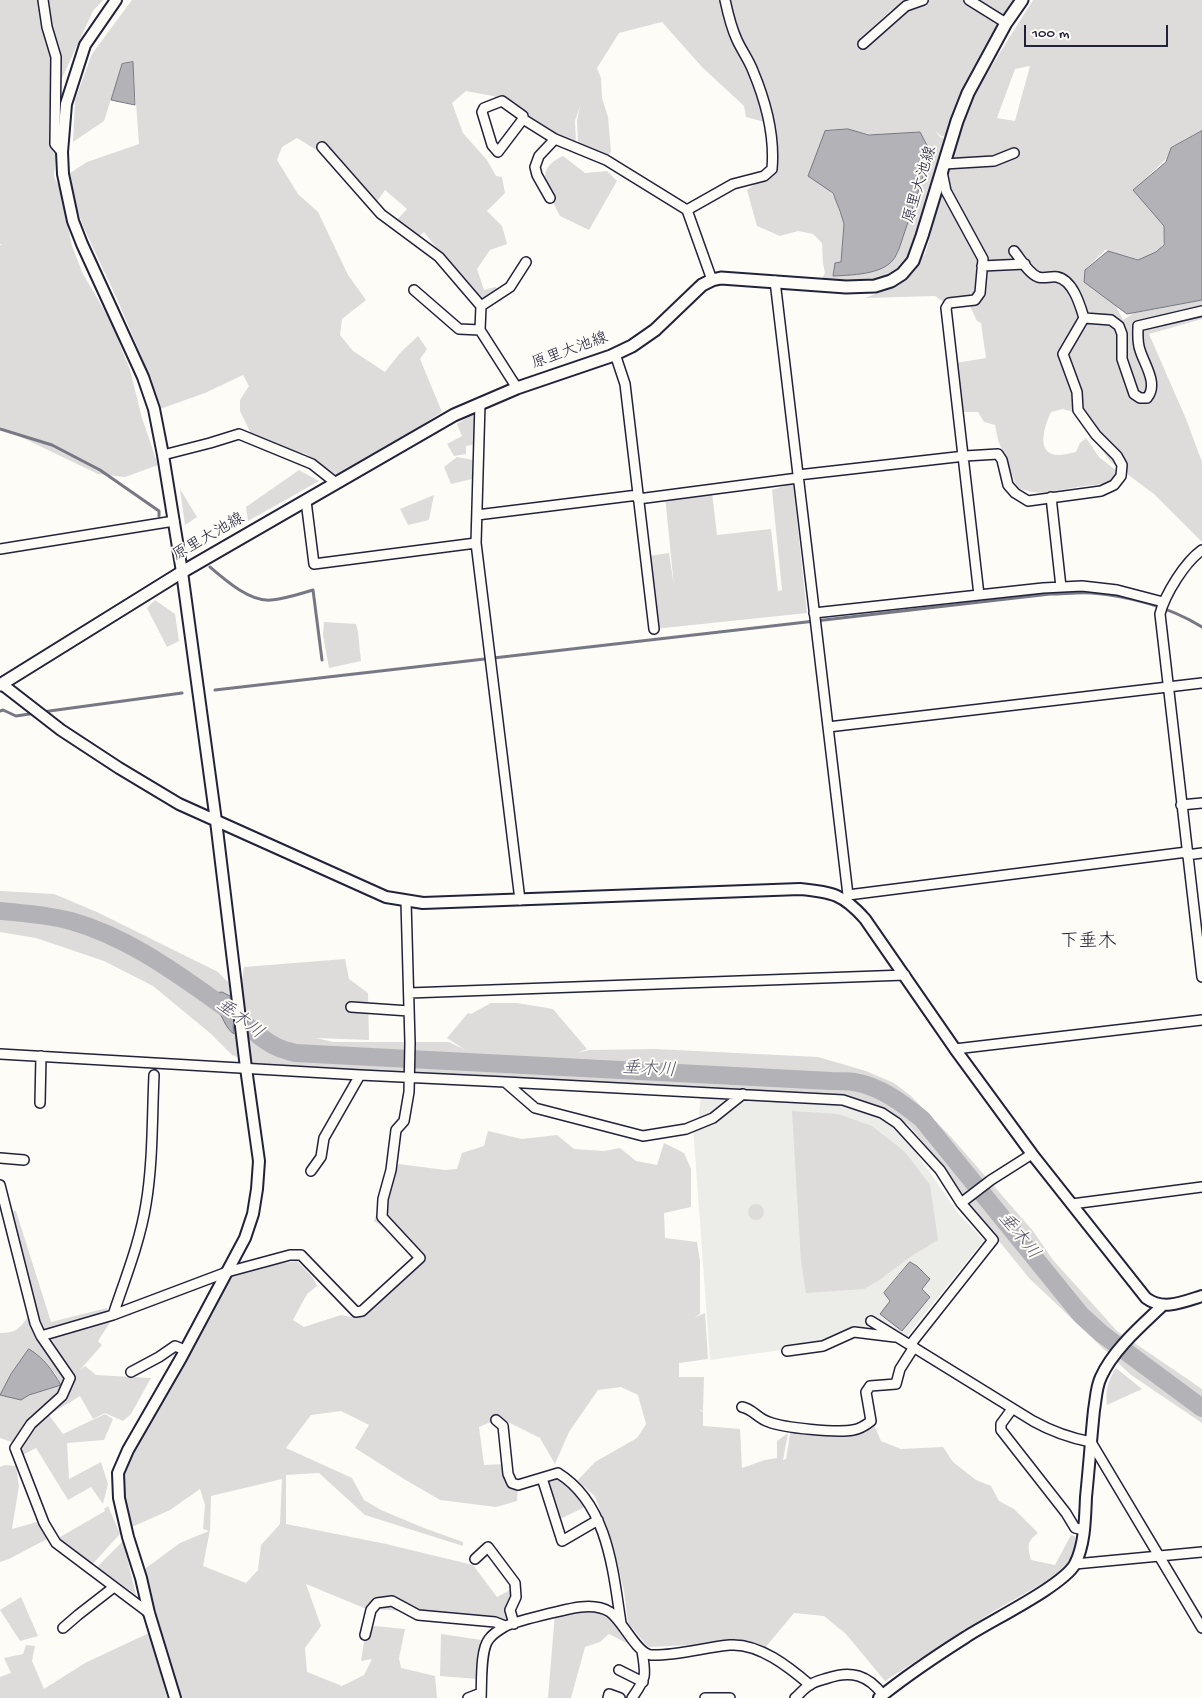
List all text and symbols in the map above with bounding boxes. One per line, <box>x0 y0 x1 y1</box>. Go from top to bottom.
scale bar <box>1027 15 1171 47</box>
text: 100 m <box>1032 25 1069 43</box>
street label: 原里大池線 <box>900 144 942 226</box>
street label: 原里大池線 <box>529 329 611 375</box>
street label: 原里大池線 <box>170 510 248 566</box>
district label: 下垂木 <box>1060 932 1116 954</box>
water label: 垂木川 <box>211 995 267 1045</box>
water label: 垂木川 <box>621 1059 677 1083</box>
water label: 垂木川 <box>993 1209 1043 1265</box>

